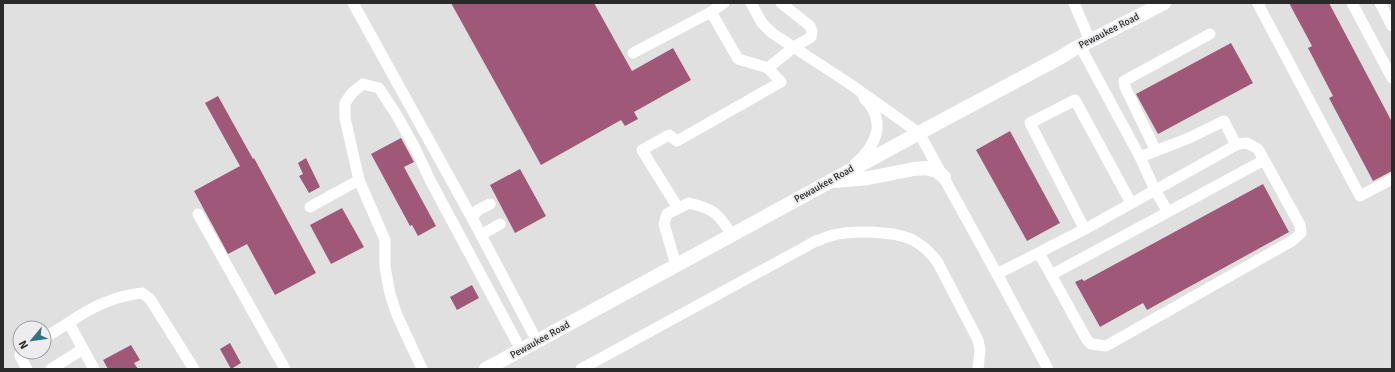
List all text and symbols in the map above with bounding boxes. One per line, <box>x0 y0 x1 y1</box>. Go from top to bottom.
street label: Pewaukee Road <box>1077 11 1141 51</box>
street label: Pewaukee Road <box>792 163 856 205</box>
street label: Pewaukee Road <box>508 319 572 361</box>
north arrow <box>12 320 52 360</box>
text: N <box>16 338 31 351</box>

